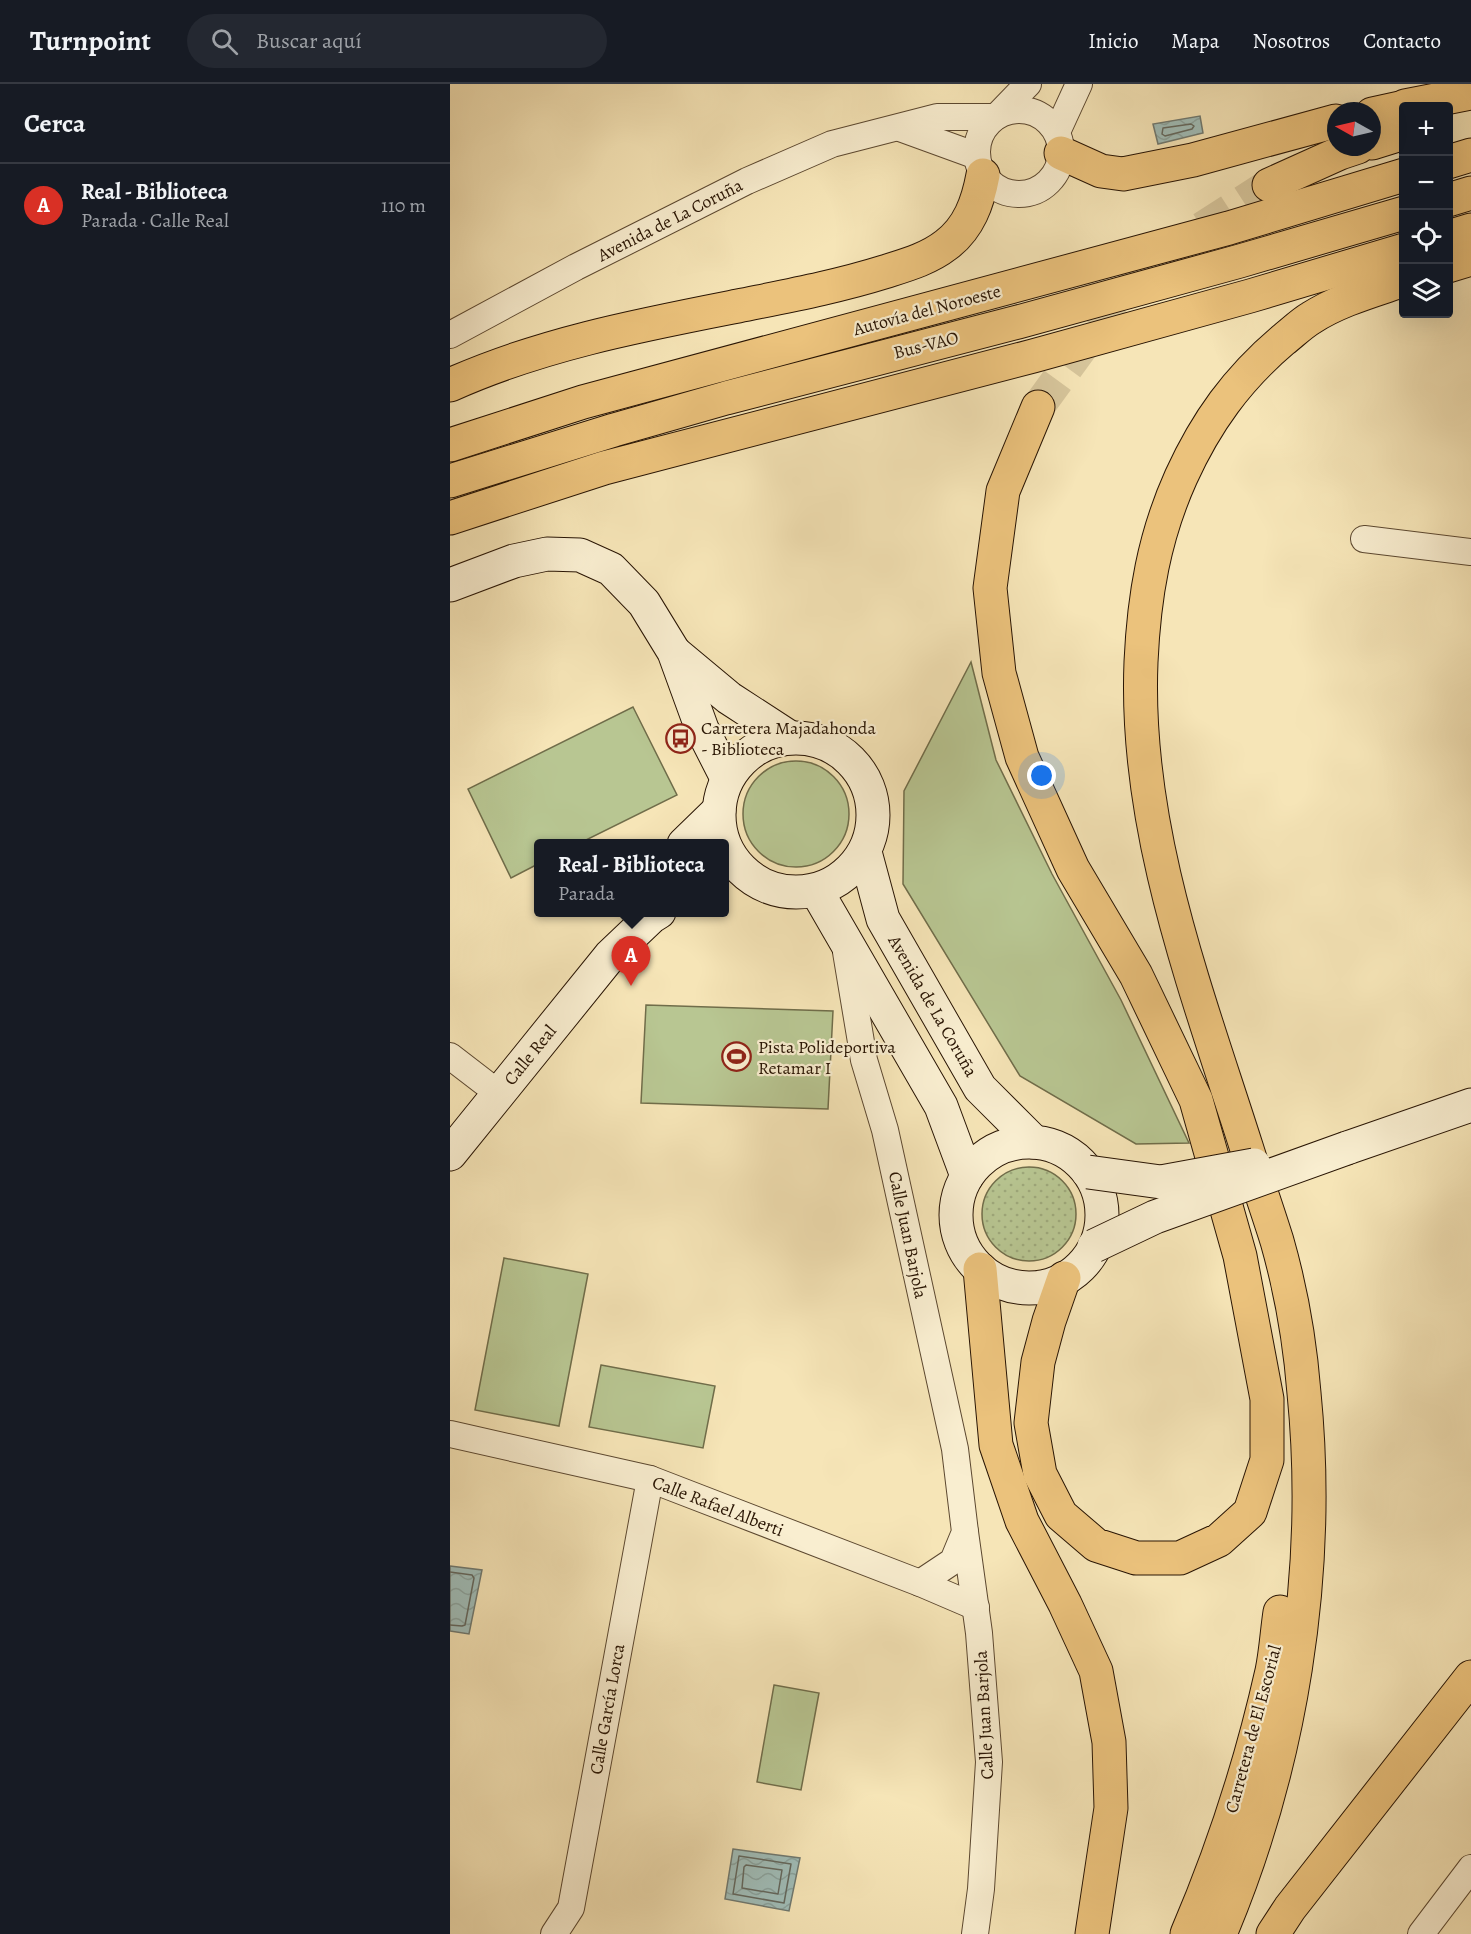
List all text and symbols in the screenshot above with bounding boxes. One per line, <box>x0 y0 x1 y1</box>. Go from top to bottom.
search box <box>187 14 607 68</box>
text: Turnpoint <box>30 22 151 60</box>
icon: search <box>208 25 241 58</box>
text: Buscar aquí <box>256 26 362 56</box>
text: Inicio <box>1088 27 1138 55</box>
text: Mapa <box>1171 27 1220 55</box>
text: Nosotros <box>1253 27 1330 55</box>
text: Contacto <box>1363 27 1441 55</box>
north arrow <box>1327 102 1381 156</box>
map controls <box>1399 102 1453 318</box>
button: + <box>1399 102 1453 156</box>
text: Cerca <box>24 106 86 141</box>
button: − <box>1399 156 1453 210</box>
street label: Avenida de La Coruña <box>592 173 747 267</box>
text: Real - Biblioteca <box>81 177 228 207</box>
text: A <box>37 192 50 219</box>
text: 110 m <box>381 192 426 219</box>
text: Parada · Calle Real <box>81 207 229 234</box>
button: locate <box>1399 210 1453 264</box>
button: layers <box>1399 264 1453 318</box>
street label: Autovía del Noroeste <box>850 279 1003 341</box>
street label: Bus-VAO <box>891 325 961 365</box>
place label: Carretera Majadahonda - Biblioteca <box>701 716 876 761</box>
bus stop icon: Carretera Majadahonda - Biblioteca <box>664 722 696 754</box>
your location <box>1027 761 1056 790</box>
popup <box>534 839 729 917</box>
text: Real - Biblioteca <box>558 850 705 880</box>
text: Parada <box>558 880 615 907</box>
street label: Avenida de La Coruña <box>882 930 984 1082</box>
pin: A <box>612 936 651 986</box>
street label: Calle Real <box>498 1019 562 1090</box>
place label: Pista Polideportiva Retamar I <box>758 1035 896 1080</box>
sports icon: Pista Polideportiva Retamar I <box>721 1041 753 1073</box>
street label: Calle Juan Barjola <box>883 1169 933 1301</box>
street label: Calle Rafael Alberti <box>649 1470 787 1542</box>
street label: Calle García Lorca <box>584 1641 630 1776</box>
street label: Carretera de El Escorial <box>1219 1642 1287 1816</box>
street label: Calle Juan Barjola <box>969 1649 999 1780</box>

